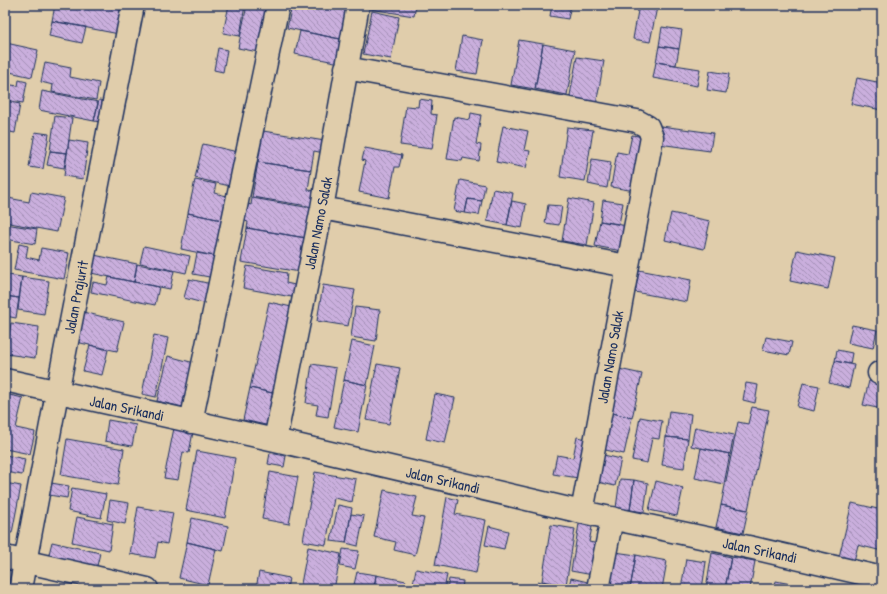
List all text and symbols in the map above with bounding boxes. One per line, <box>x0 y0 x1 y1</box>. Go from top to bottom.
street label: Jalan Namo Salak <box>299 175 337 271</box>
street label: Jalan Prajurit <box>59 258 94 335</box>
street label: Jalan Namo Salak <box>592 309 628 405</box>
street label: Jalan Srikandi <box>88 390 166 426</box>
street label: Jalan Srikandi <box>404 461 482 499</box>
street label: Jalan Srikandi <box>721 532 799 568</box>

